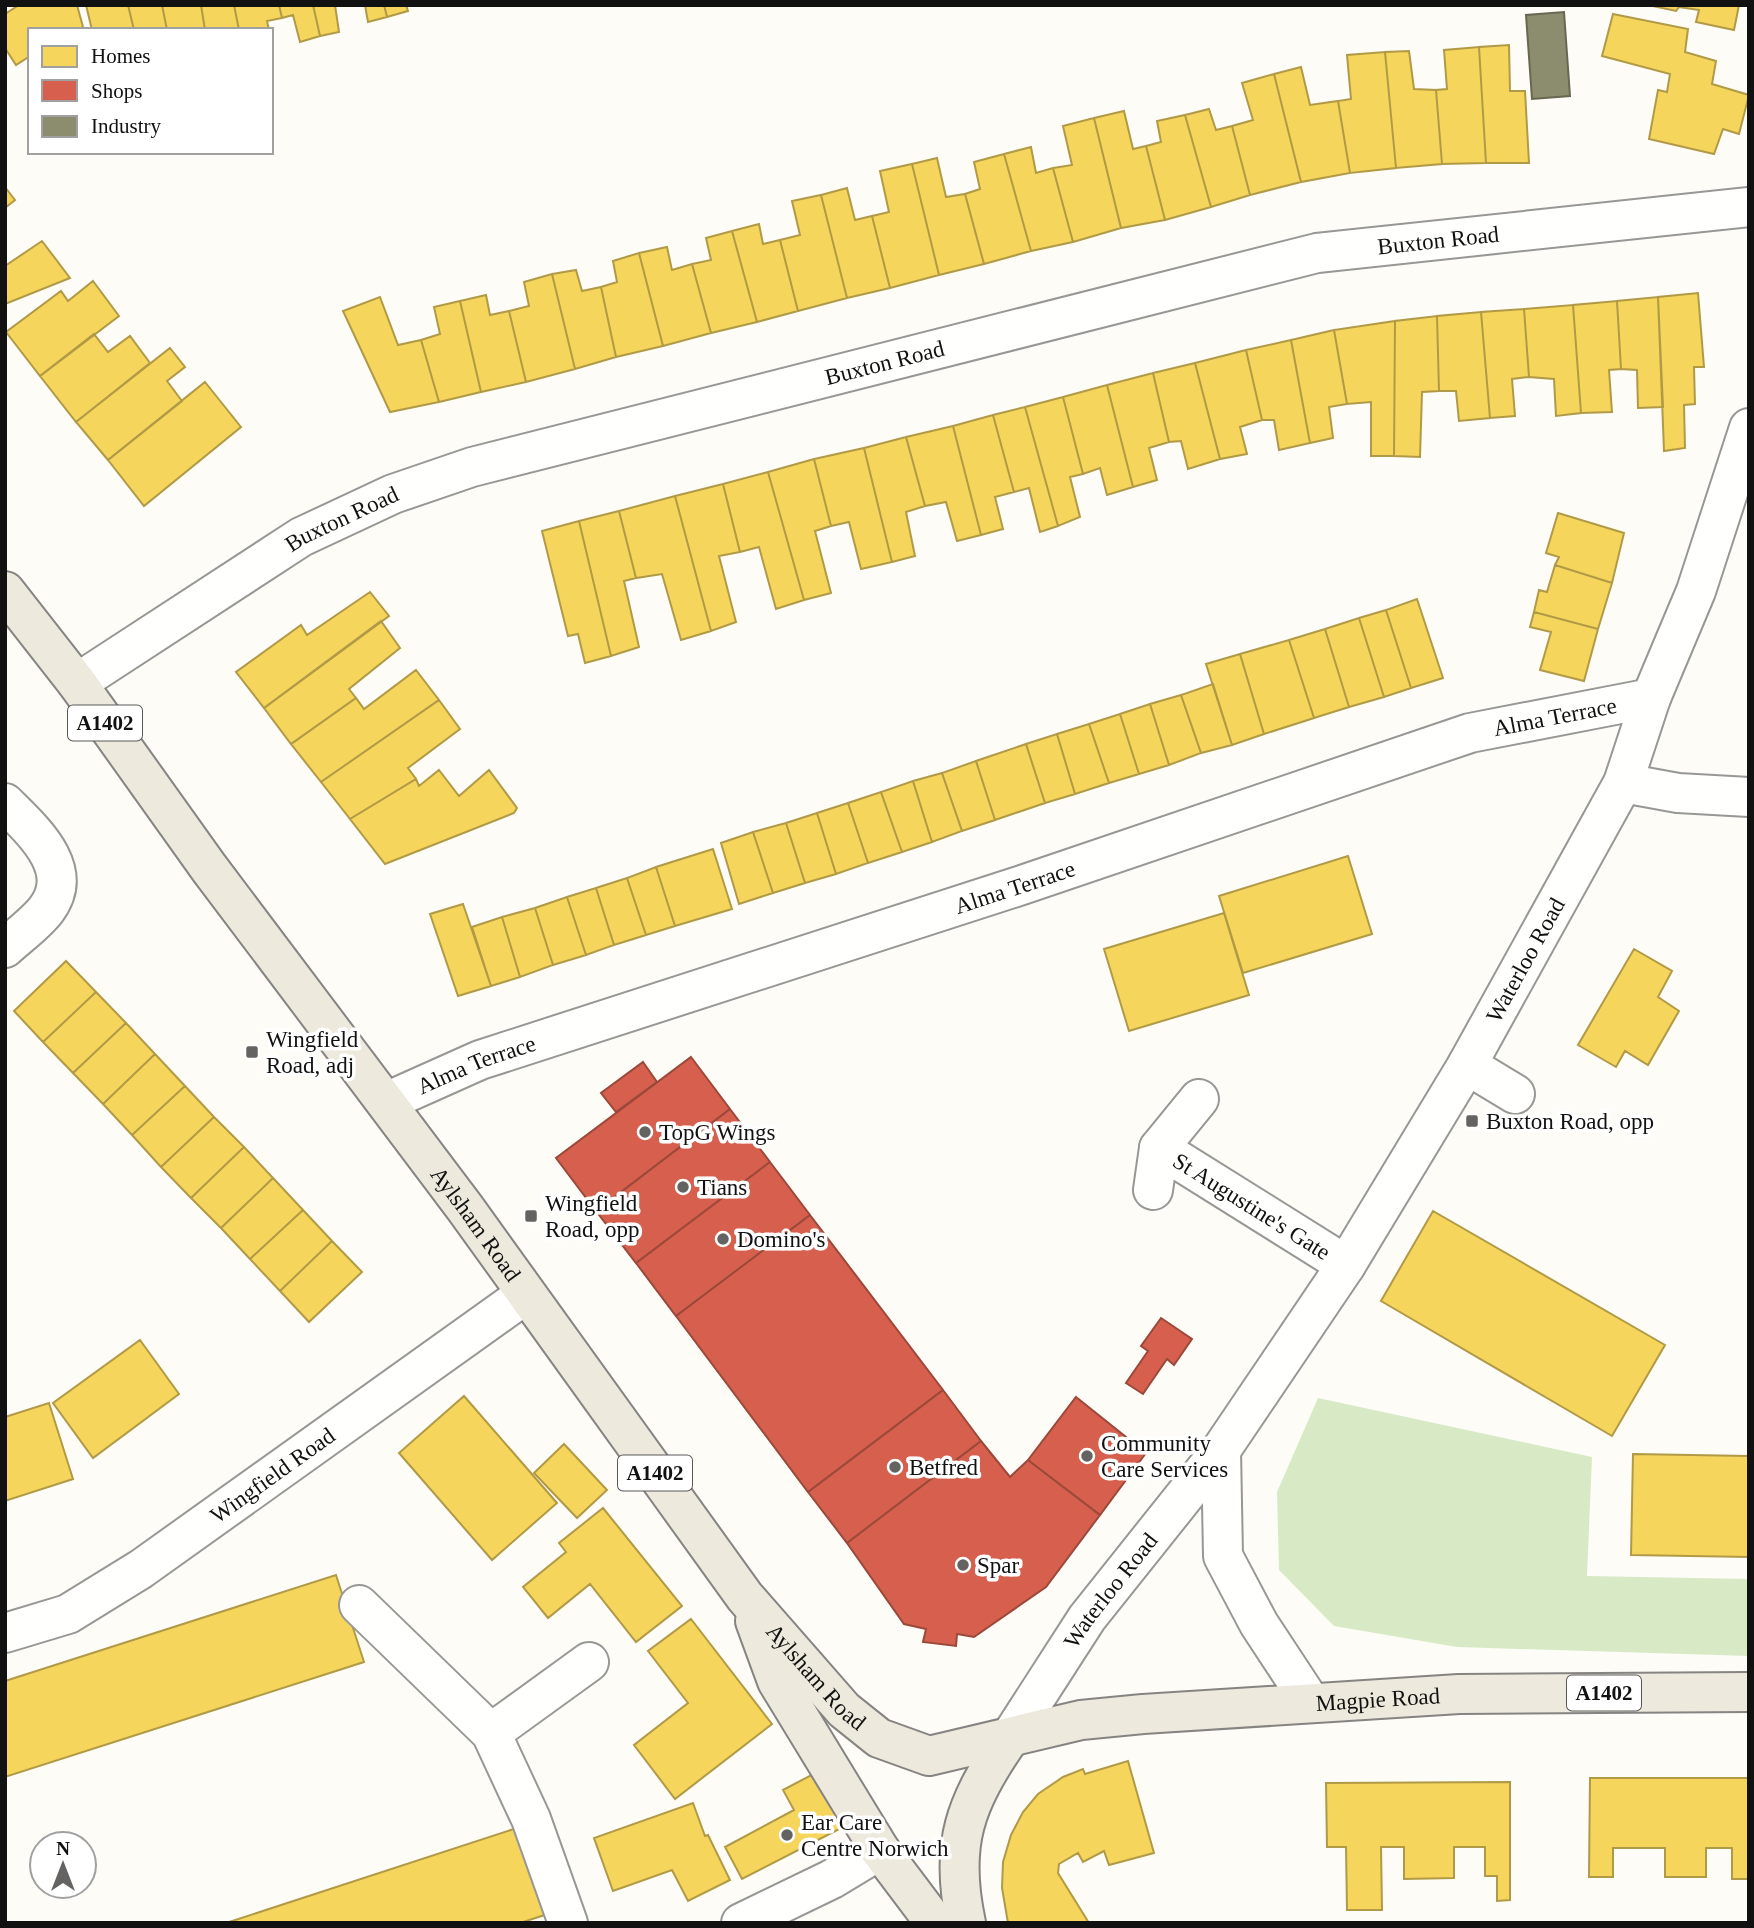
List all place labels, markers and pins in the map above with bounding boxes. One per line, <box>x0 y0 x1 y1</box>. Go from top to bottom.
place label: Wingfield Road, adj <box>266 1027 359 1078</box>
marker: Wingfield Road, adj <box>244 1044 260 1060</box>
place label: Buxton Road, opp <box>1486 1109 1654 1134</box>
marker: Buxton Road, opp <box>1464 1113 1480 1129</box>
place label: TopG Wings <box>659 1120 776 1145</box>
marker: TopG Wings <box>637 1124 653 1140</box>
place label: Tians <box>697 1175 747 1200</box>
marker: Tians <box>675 1179 691 1195</box>
place label: Wingfield Road, opp <box>545 1191 640 1242</box>
marker: Wingfield Road, opp <box>523 1208 539 1224</box>
place label: Domino's <box>737 1227 826 1252</box>
marker: Domino's <box>715 1231 731 1247</box>
place label: Community Care Services <box>1101 1431 1228 1482</box>
marker: Community Care Services <box>1079 1448 1095 1464</box>
place label: Betfred <box>909 1455 978 1480</box>
marker: Betfred <box>887 1459 903 1475</box>
place label: Spar <box>977 1553 1020 1578</box>
marker: Spar <box>955 1557 971 1573</box>
place label: Ear Care Centre Norwich <box>801 1810 949 1861</box>
marker: Ear Care Centre Norwich <box>779 1827 795 1843</box>

